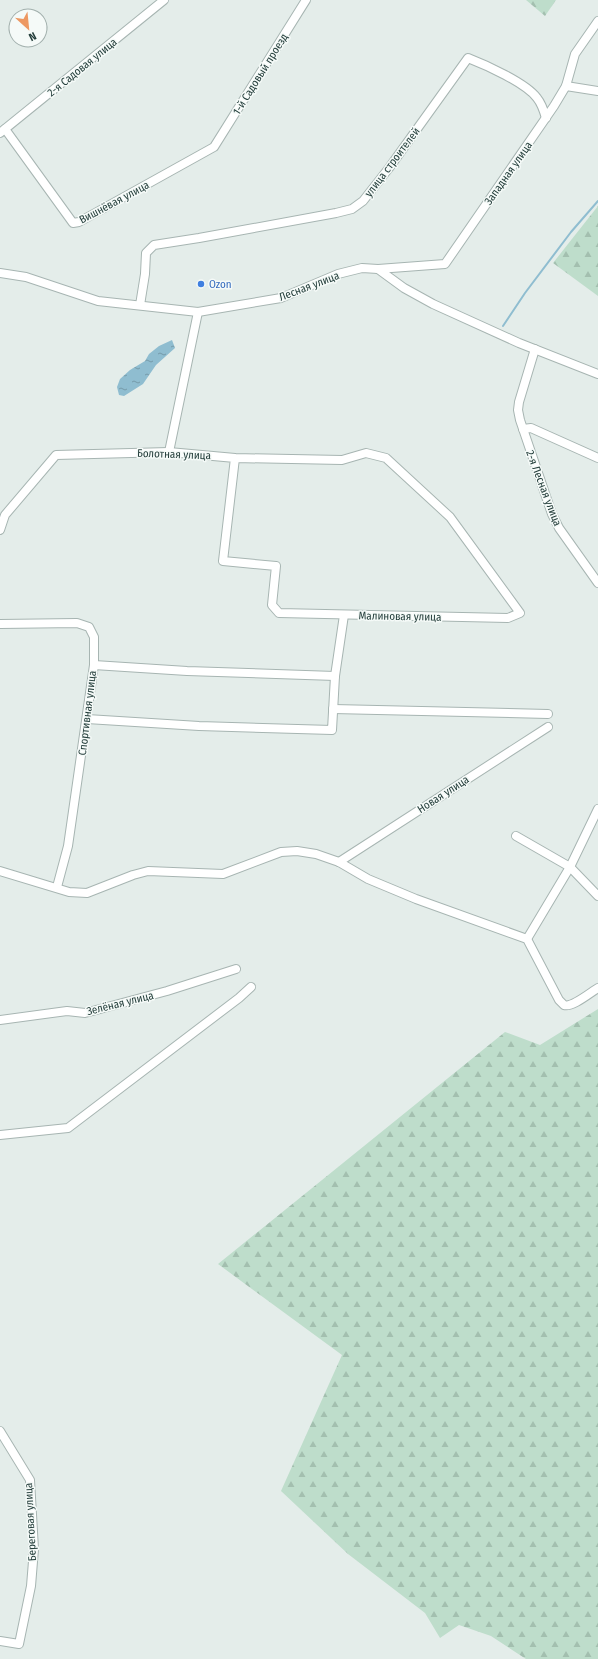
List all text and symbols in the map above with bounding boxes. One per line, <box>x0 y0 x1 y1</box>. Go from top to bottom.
north arrow <box>8 8 48 48</box>
text: N <box>26 29 38 44</box>
street label: 1-й Садовый проезд <box>230 31 291 117</box>
street label: 2-я Садовая улица <box>45 35 120 99</box>
street label: улица строителей <box>362 125 423 200</box>
street label: Западная улица <box>482 139 535 207</box>
street label: Вишнёвая улица <box>77 179 152 226</box>
street label: Лесная улица <box>277 269 341 304</box>
place label: Ozon <box>209 278 232 291</box>
marker: Ozon <box>196 279 206 289</box>
street label: Болотная улица <box>137 447 211 462</box>
street label: 2-я Лесная улица <box>523 448 564 528</box>
street label: Малиновая улица <box>358 609 442 624</box>
street label: Спортивная улица <box>76 670 99 756</box>
street label: Новая улица <box>415 773 472 816</box>
street label: Зелёная улица <box>85 989 155 1018</box>
street label: Береговая улица <box>22 1482 39 1562</box>

